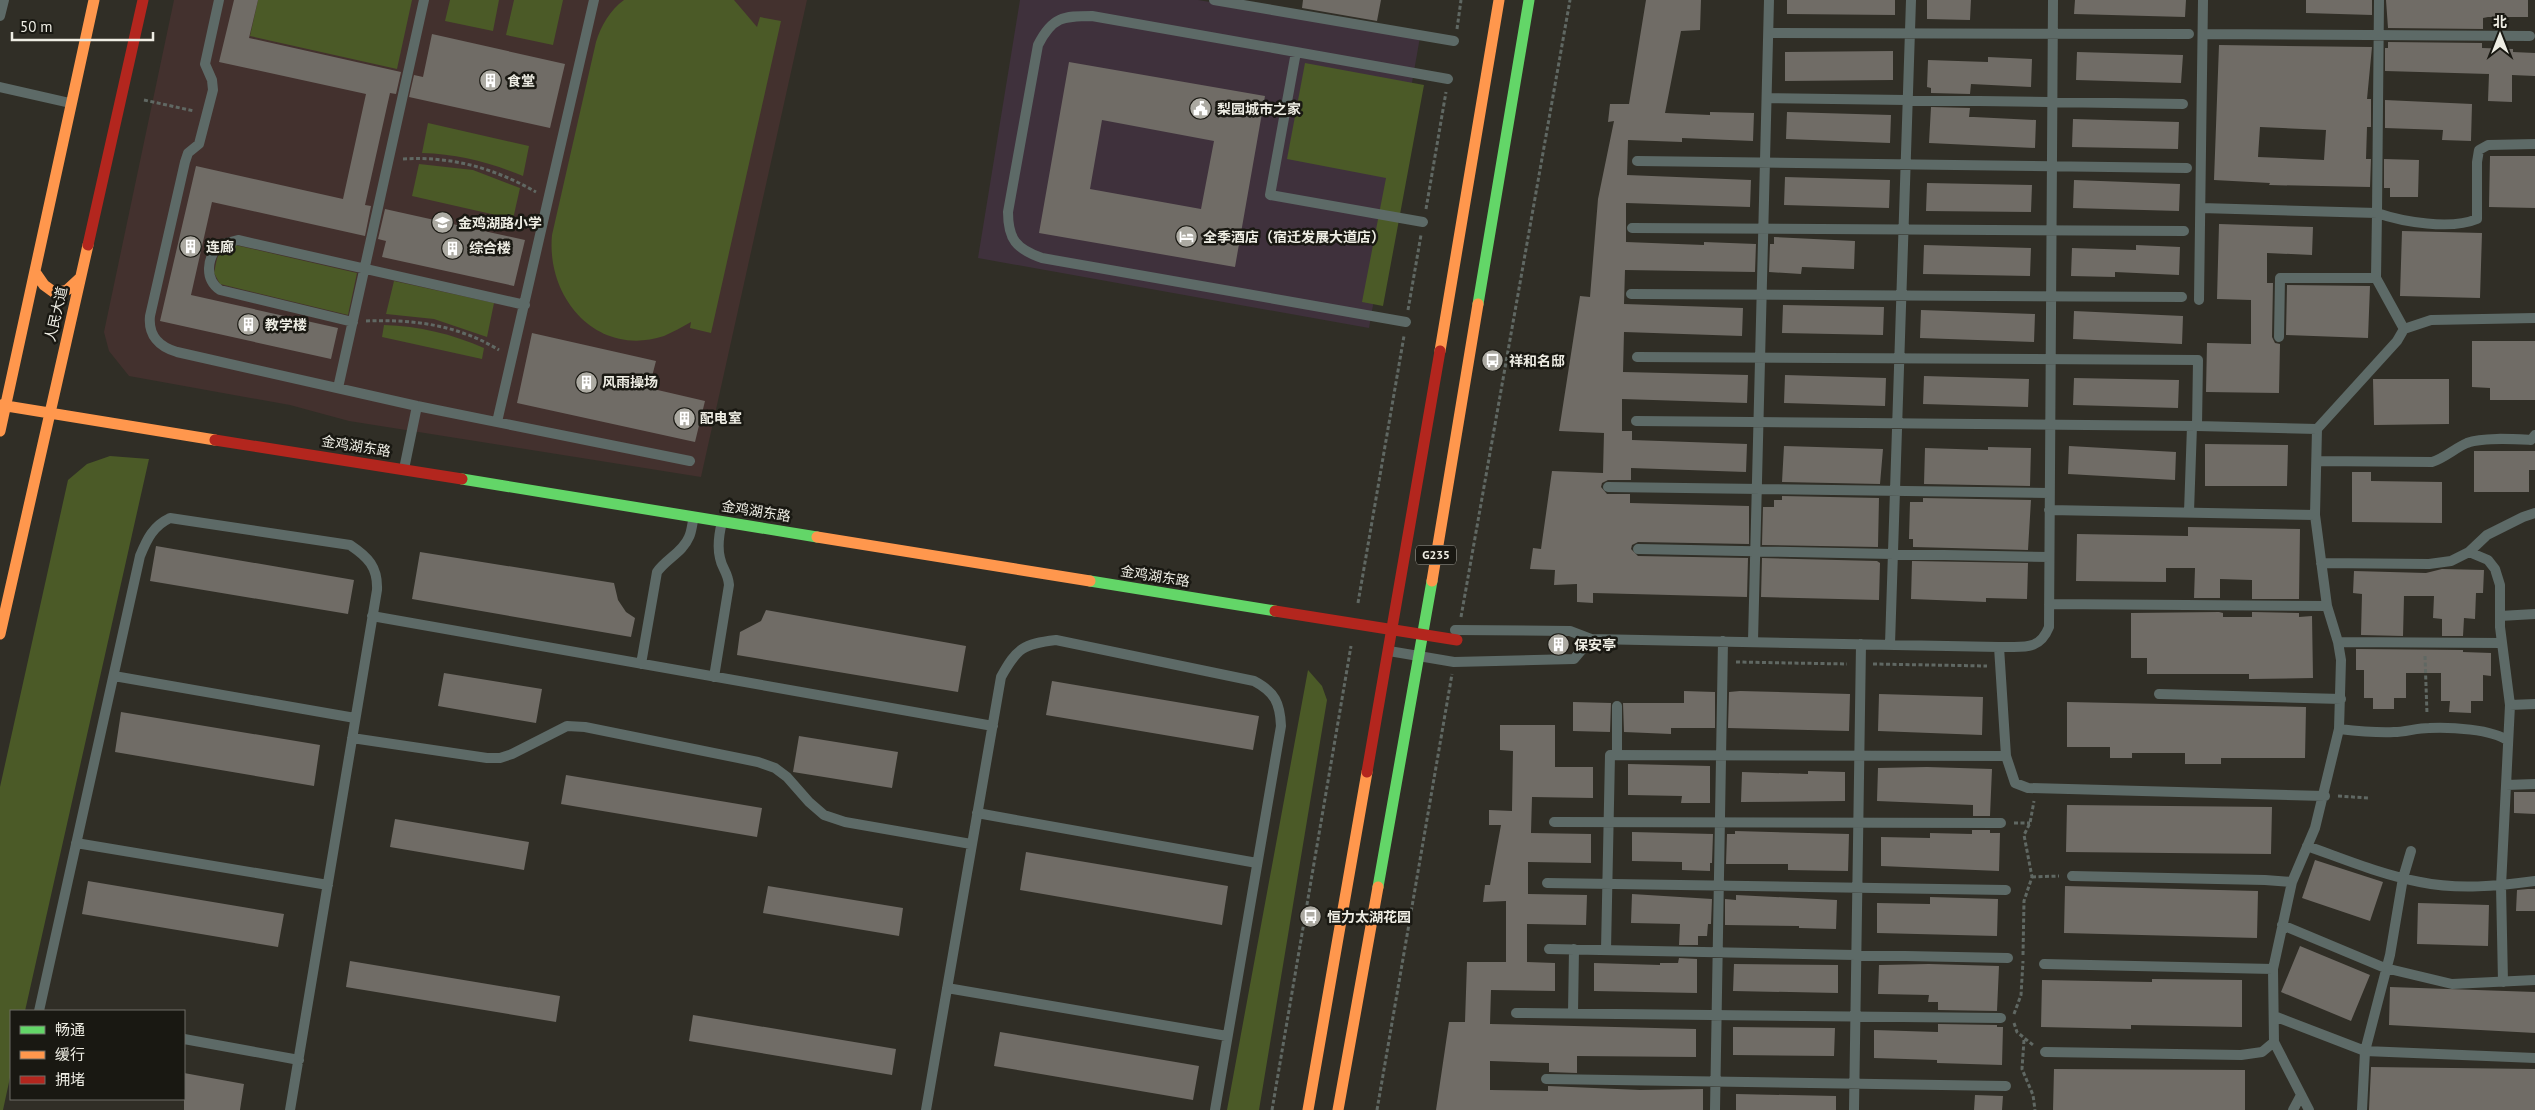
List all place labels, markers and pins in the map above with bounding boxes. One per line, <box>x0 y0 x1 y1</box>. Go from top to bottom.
building icon: 食堂 <box>479 69 503 93</box>
place label: 食堂 <box>507 72 535 90</box>
public building icon: 梨园城市之家 <box>1189 97 1213 121</box>
place label: 梨园城市之家 <box>1217 100 1301 118</box>
school or university icon: 金鸡湖路小学 <box>430 211 454 235</box>
place label: 金鸡湖路小学 <box>458 214 542 232</box>
hotel icon: 全季酒店（宿迁发展大道店） <box>1175 225 1199 249</box>
place label: 全季酒店（宿迁发展大道店） <box>1203 228 1385 246</box>
building icon: 连廊 <box>178 235 202 259</box>
building icon: 综合楼 <box>441 236 465 260</box>
place label: 连廊 <box>206 238 234 256</box>
place label: 综合楼 <box>469 239 511 257</box>
building icon: 教学楼 <box>237 313 261 337</box>
place label: 教学楼 <box>265 316 307 334</box>
bus stop icon: 祥和名邸 <box>1481 349 1505 373</box>
place label: 祥和名邸 <box>1509 352 1565 370</box>
building icon: 风雨操场 <box>574 370 598 394</box>
place label: 风雨操场 <box>602 373 658 391</box>
building icon: 配电室 <box>672 406 696 430</box>
place label: 配电室 <box>700 409 742 427</box>
building icon: 保安亭 <box>1546 633 1570 657</box>
place label: 保安亭 <box>1574 636 1616 654</box>
bus stop icon: 恒力太湖花园 <box>1299 905 1323 929</box>
place label: 恒力太湖花园 <box>1327 908 1411 926</box>

